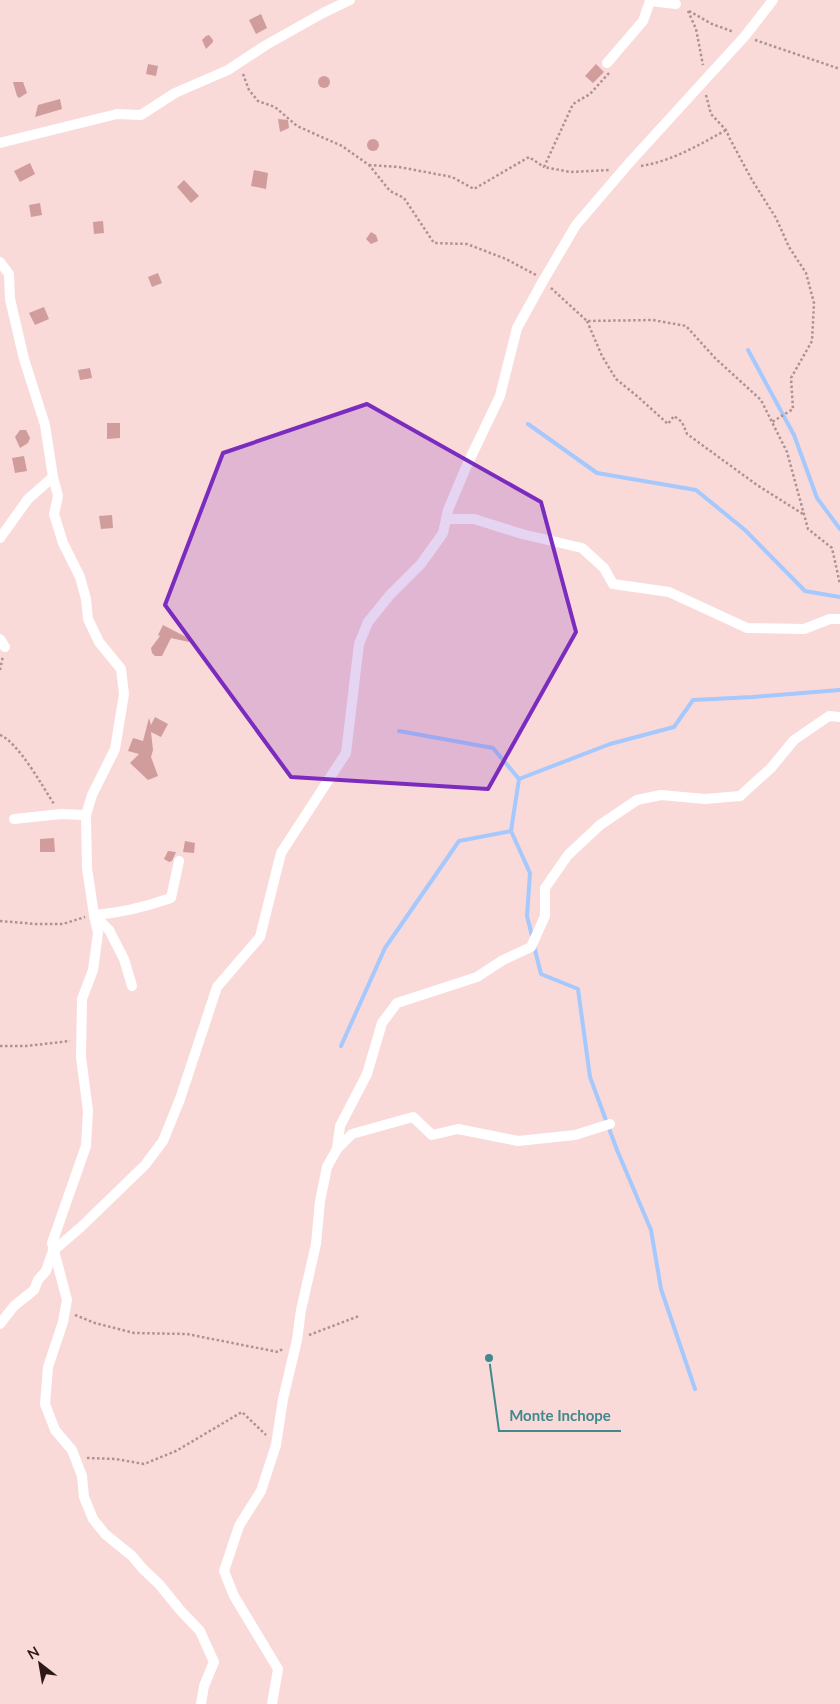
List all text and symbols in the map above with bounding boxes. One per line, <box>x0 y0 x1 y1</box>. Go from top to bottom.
callout: Monte Inchope <box>499 1401 621 1431</box>
text: Monte Inchope <box>509 1406 611 1424</box>
north arrow <box>15 1639 65 1689</box>
text: N <box>24 1642 42 1662</box>

